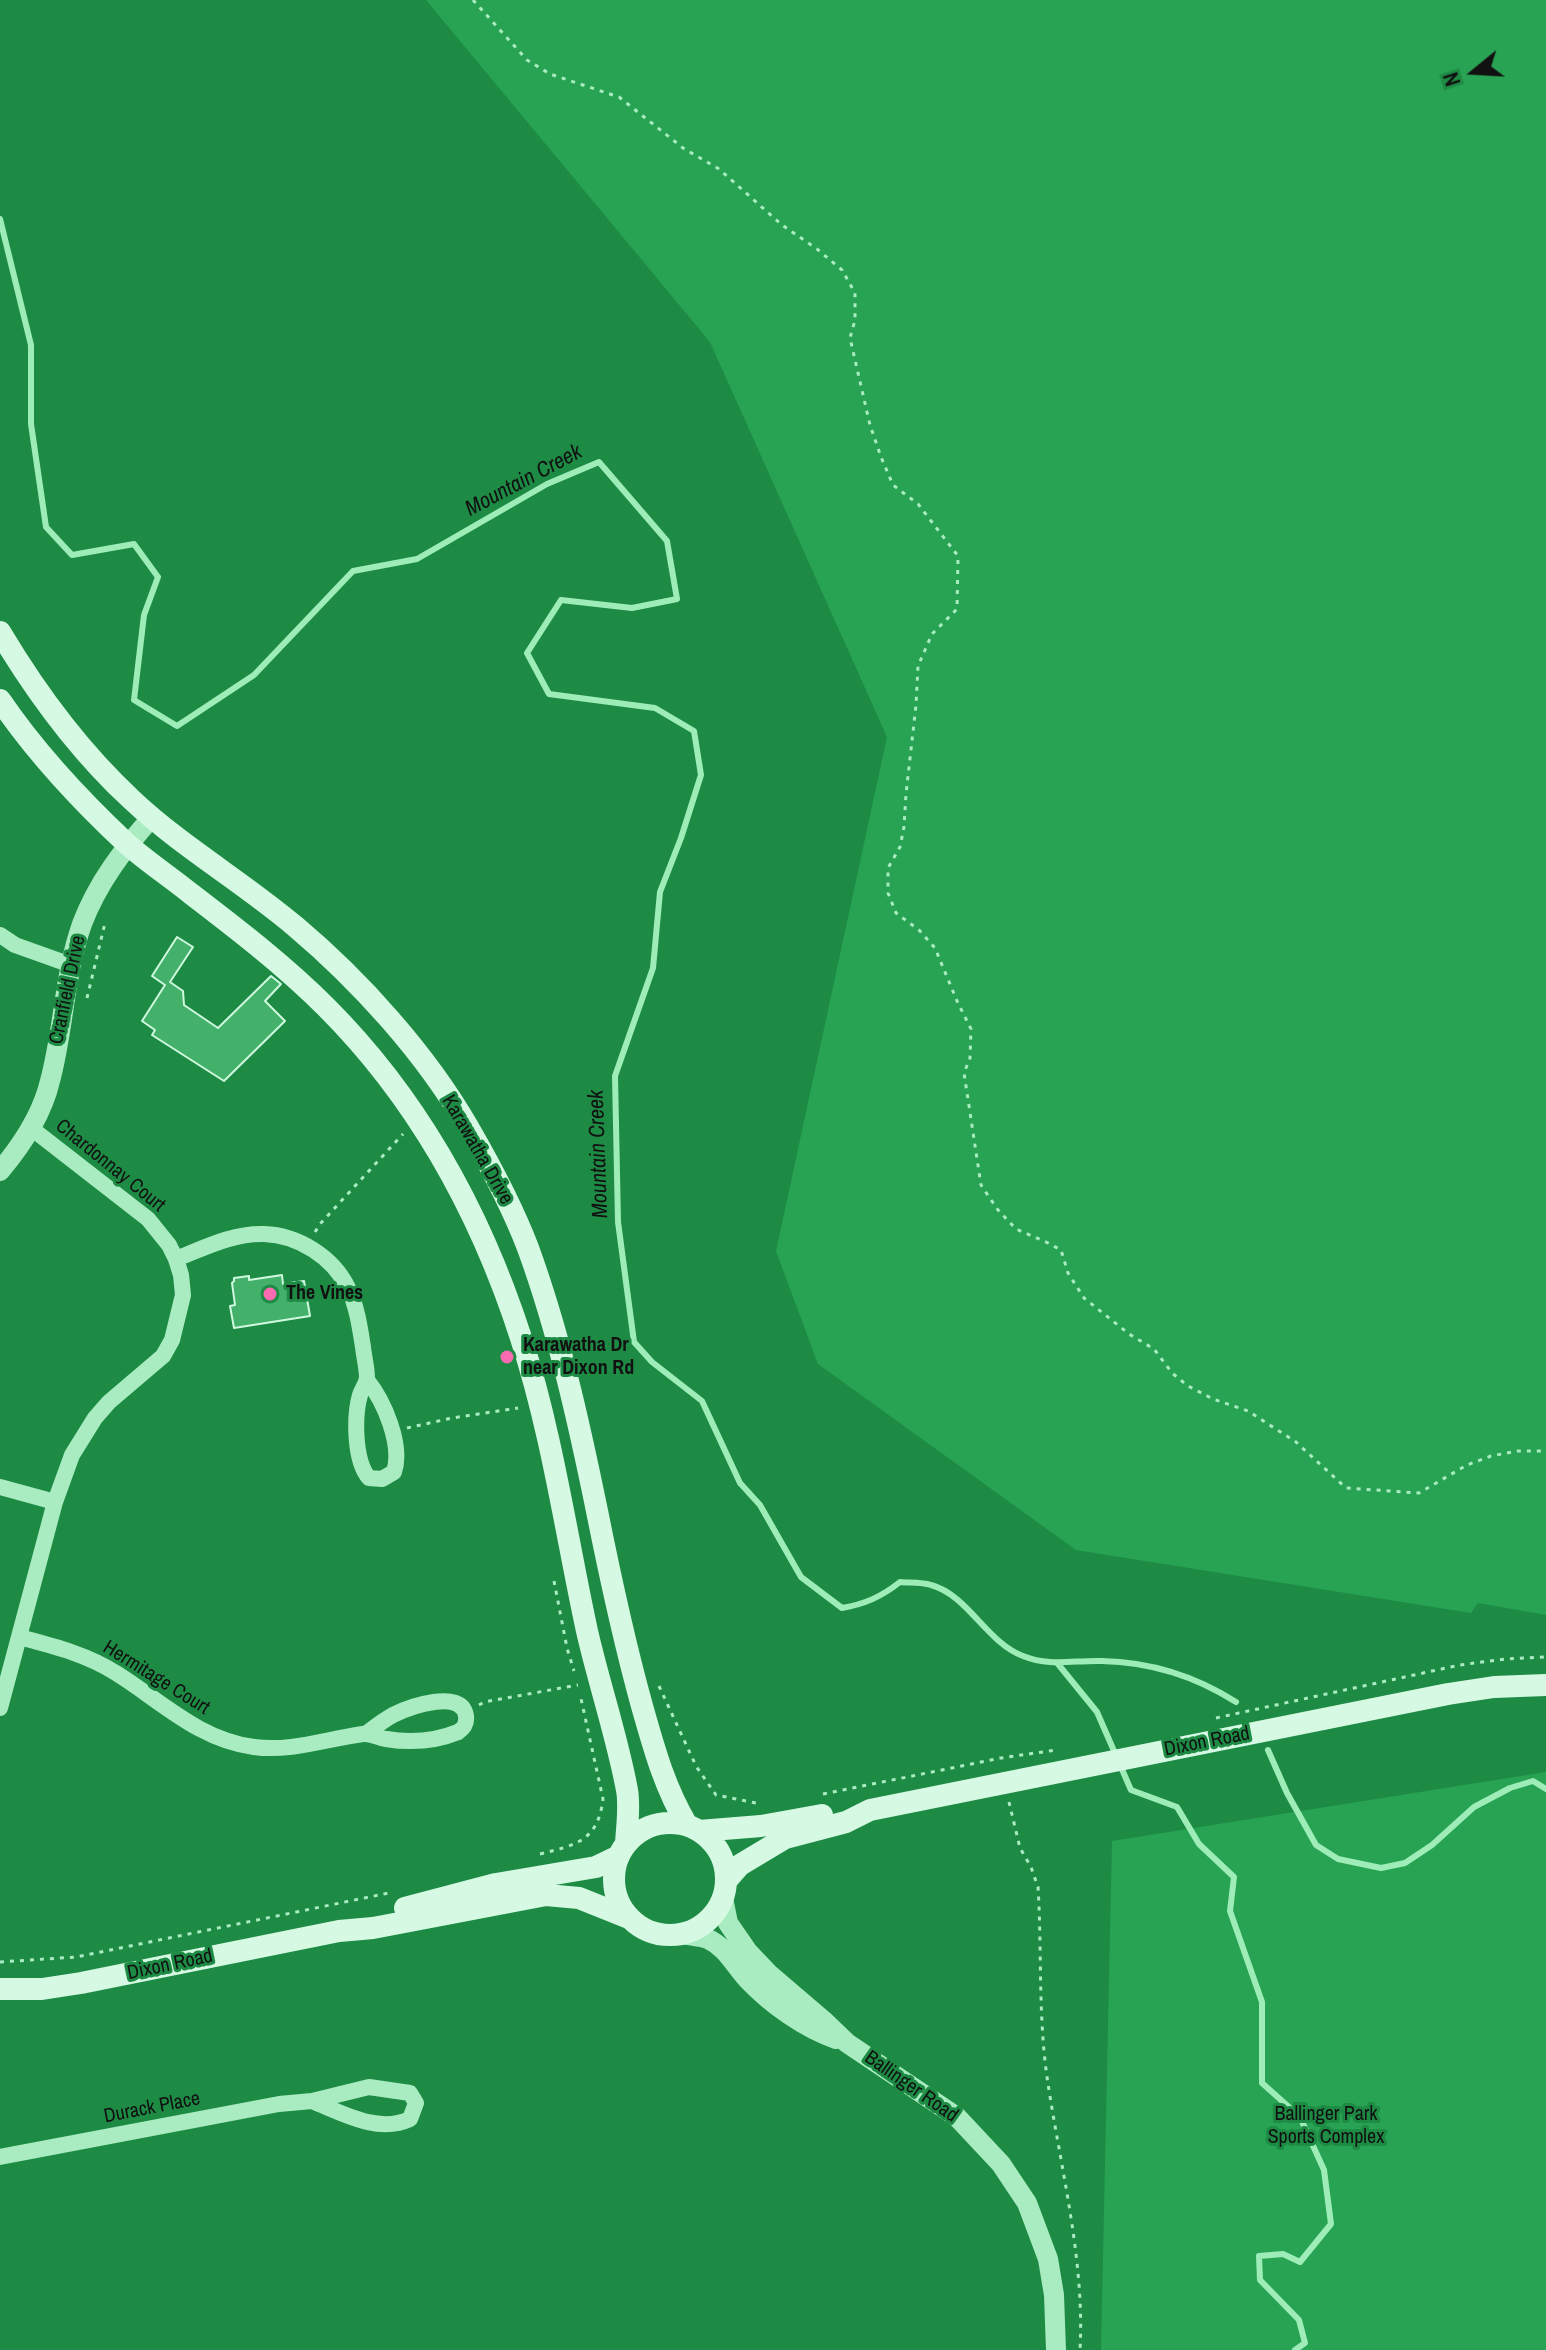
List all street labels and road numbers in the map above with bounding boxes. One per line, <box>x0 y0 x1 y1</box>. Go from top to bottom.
street label: Cranfield Drive <box>45 934 91 1046</box>
street label: Karawatha Drive <box>436 1091 518 1209</box>
street label: Chardonnay Court <box>50 1115 170 1217</box>
street label: Hermitage Court <box>98 1636 214 1720</box>
street label: Dixon Road <box>1162 1722 1252 1762</box>
street label: Dixon Road <box>125 1944 215 1986</box>
street label: Ballinger Road <box>860 2046 962 2128</box>
street label: Durack Place <box>102 2087 202 2129</box>

